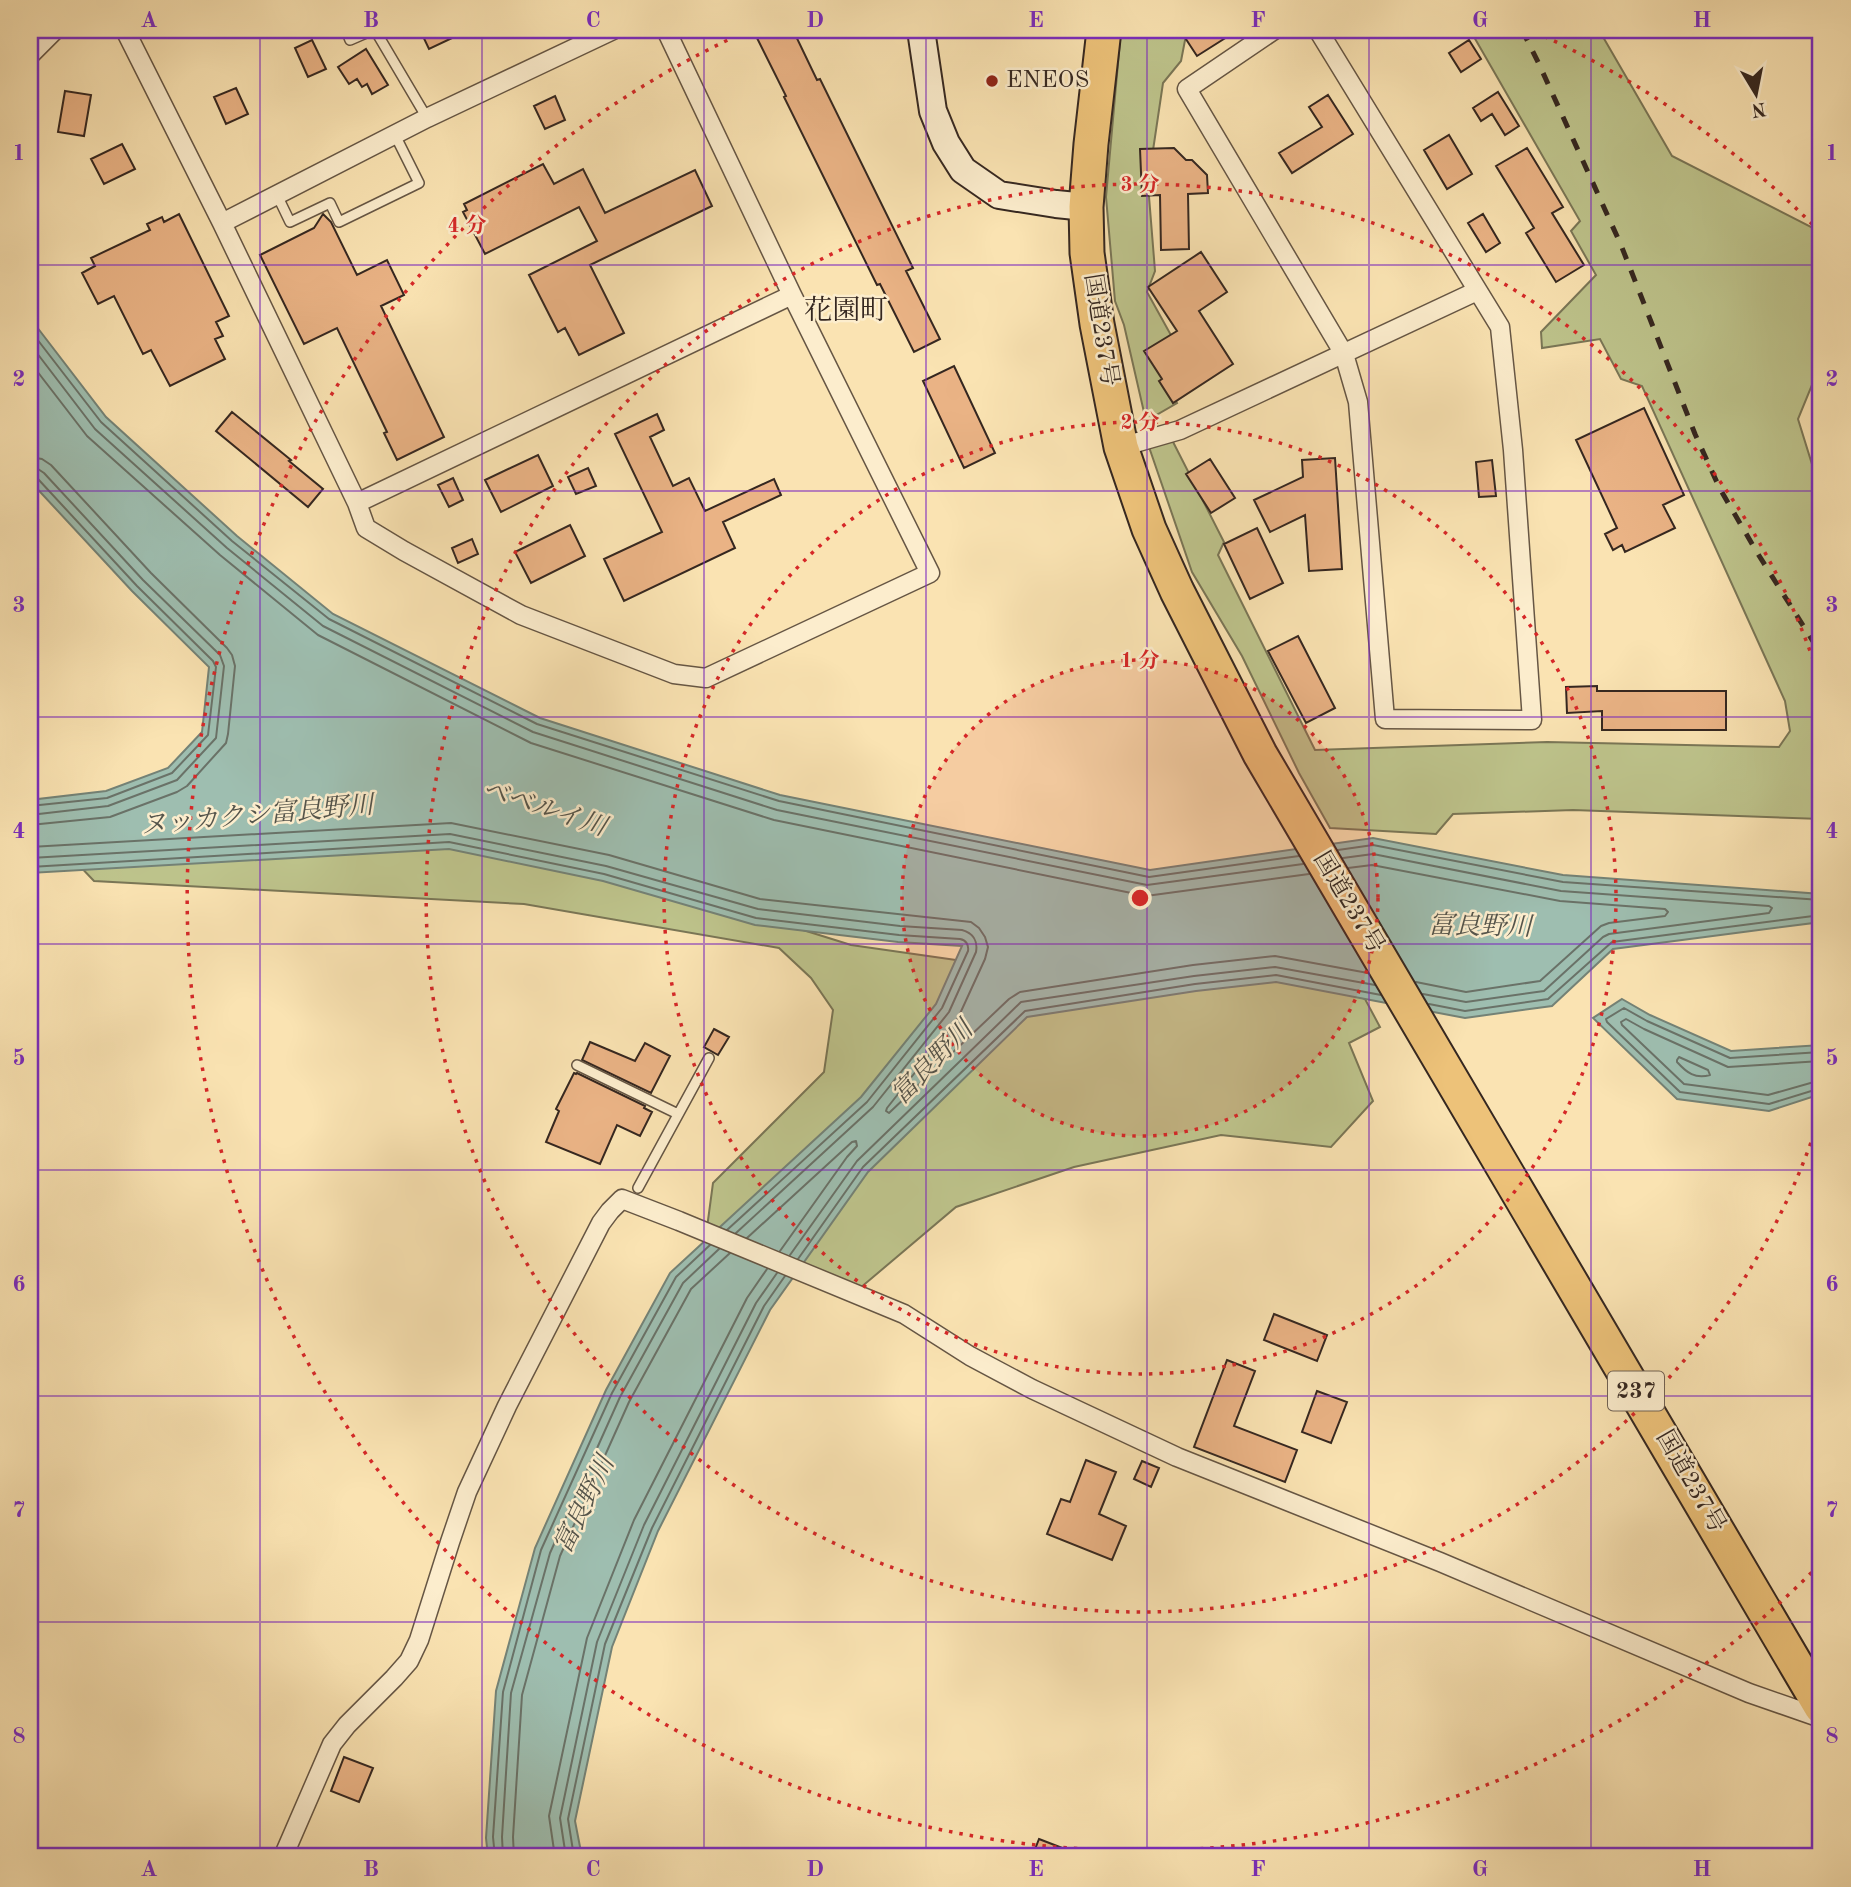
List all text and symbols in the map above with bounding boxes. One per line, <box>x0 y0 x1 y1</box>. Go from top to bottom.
text: A <box>140 9 158 32</box>
text: B <box>363 9 379 32</box>
text: C <box>585 9 601 32</box>
text: D <box>806 9 824 32</box>
text: E <box>1028 9 1044 32</box>
text: F <box>1250 9 1266 32</box>
text: G <box>1472 9 1488 32</box>
text: H <box>1693 9 1711 32</box>
north arrow <box>1722 60 1792 130</box>
place label: ENEOS <box>1006 69 1089 93</box>
marker: ENEOS <box>984 73 1000 89</box>
text: N <box>1749 98 1767 119</box>
text: 1 <box>12 142 26 165</box>
text: 1 <box>1825 142 1839 165</box>
text: 3 分 <box>1120 173 1160 196</box>
text: 4 分 <box>447 214 487 237</box>
street label: 国道237号 <box>1079 271 1124 388</box>
district label: 花園町 <box>804 295 888 326</box>
text: 2 <box>12 368 26 391</box>
text: 2 <box>1825 368 1839 391</box>
text: 2 分 <box>1120 411 1160 434</box>
text: 3 <box>12 594 26 617</box>
text: 3 <box>1825 594 1839 617</box>
text: 1 分 <box>1120 649 1160 672</box>
water label: ベベルイ川 <box>479 776 612 842</box>
water label: ヌッカクシ富良野川 <box>139 791 378 839</box>
text: 4 <box>12 820 26 843</box>
text: 4 <box>1825 820 1839 843</box>
street label: 国道237号 <box>1308 847 1390 958</box>
centre of rings <box>1128 886 1152 910</box>
water label: 富良野川 <box>1428 911 1535 941</box>
water label: 富良野川 <box>886 1013 981 1109</box>
text: 5 <box>12 1047 26 1070</box>
text: 5 <box>1825 1047 1839 1070</box>
text: 6 <box>12 1273 26 1296</box>
text: 6 <box>1825 1273 1839 1296</box>
road number: 237 <box>1608 1372 1664 1410</box>
street label: 国道237号 <box>1651 1425 1731 1537</box>
water label: 富良野川 <box>549 1449 621 1557</box>
text: 7 <box>12 1499 26 1522</box>
text: 7 <box>1825 1499 1839 1522</box>
text: 8 <box>12 1725 26 1748</box>
text: 8 <box>1825 1725 1839 1748</box>
text: A <box>140 1858 158 1881</box>
text: B <box>363 1858 379 1881</box>
text: C <box>585 1858 601 1881</box>
text: D <box>806 1858 824 1881</box>
text: E <box>1028 1858 1044 1881</box>
text: F <box>1250 1858 1266 1881</box>
text: G <box>1472 1858 1488 1881</box>
text: H <box>1693 1858 1711 1881</box>

